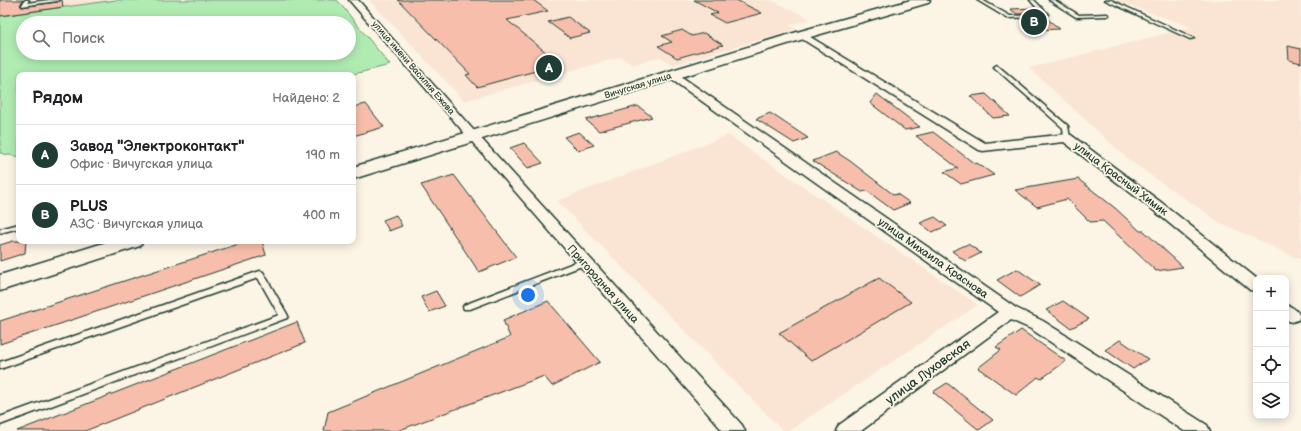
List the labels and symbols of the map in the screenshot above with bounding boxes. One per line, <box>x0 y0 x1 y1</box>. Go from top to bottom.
pin: B <box>1021 7 1047 37</box>
street label: улица имени Василия Ежова <box>369 19 457 118</box>
pin: A <box>536 53 562 83</box>
street label: Вичугская улица <box>603 70 674 101</box>
street label: улица Красный Химик <box>1072 139 1171 219</box>
street label: улица Михаила Краснова <box>875 215 991 301</box>
street label: Пригородная улица <box>564 242 642 326</box>
your location <box>518 285 538 305</box>
street label: улица Луховская <box>882 336 974 408</box>

